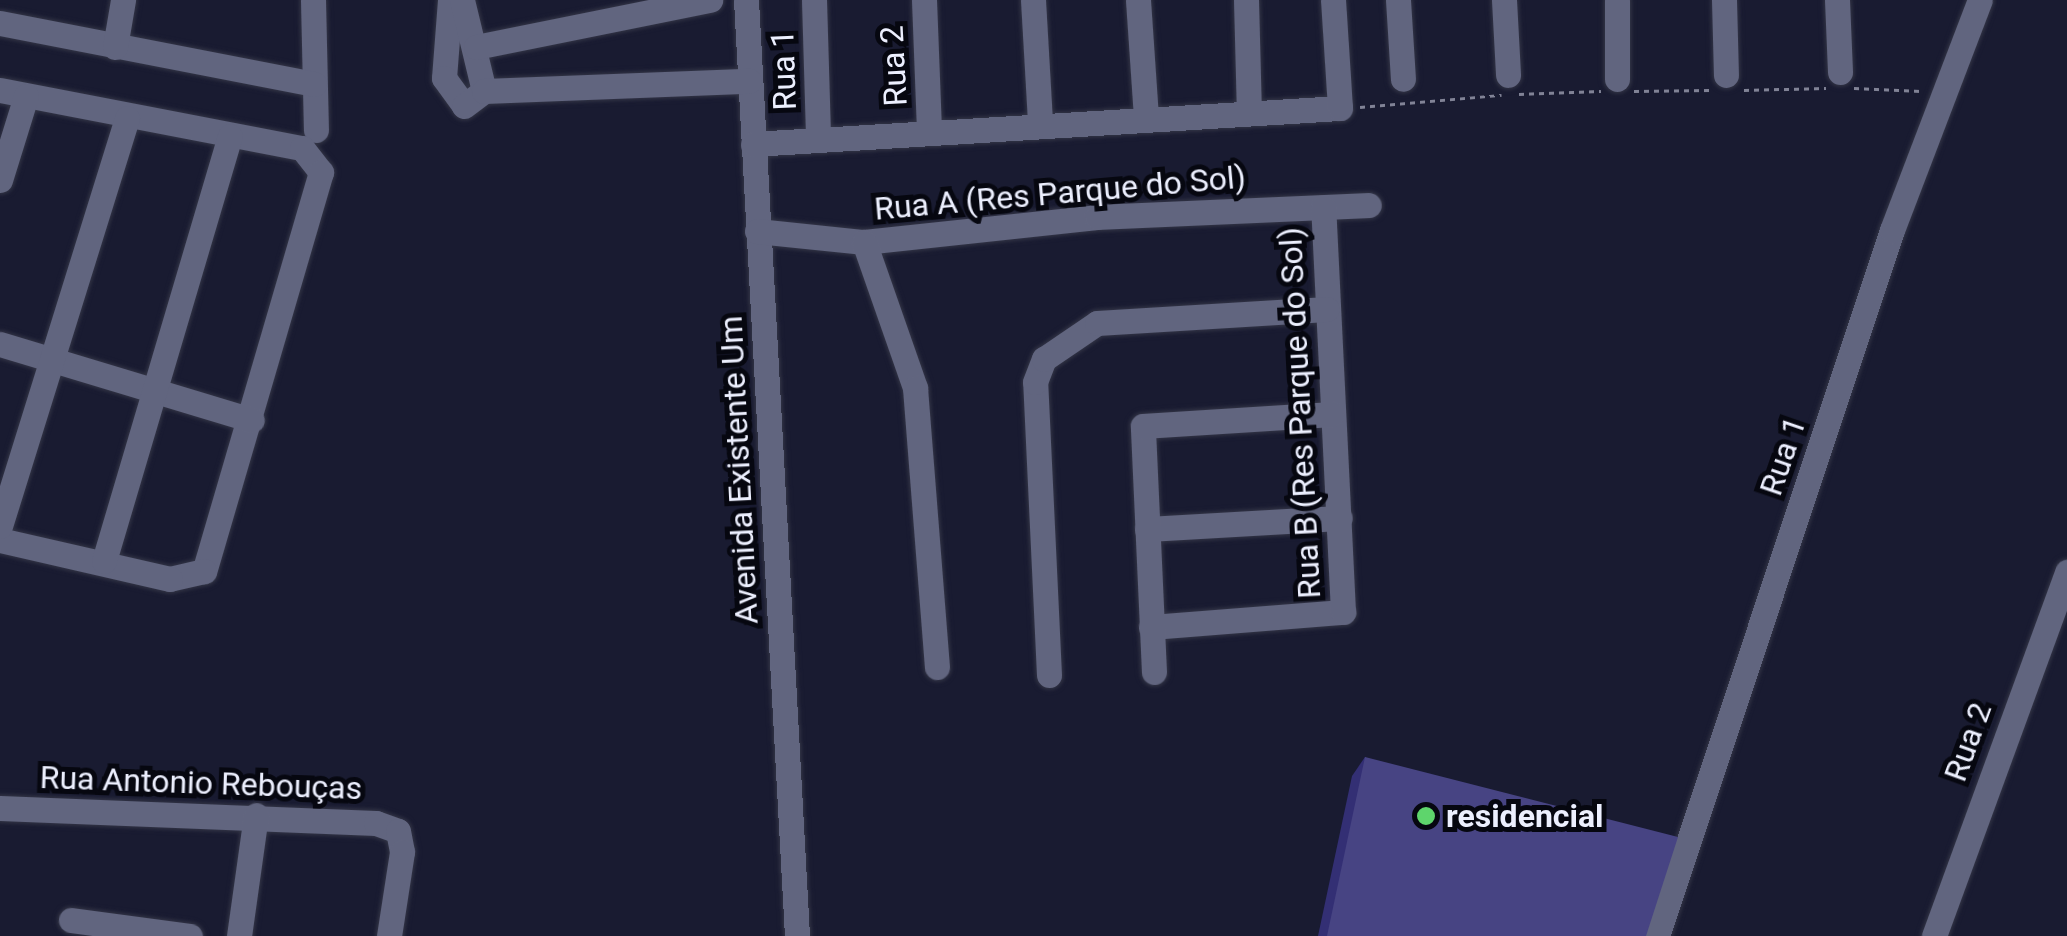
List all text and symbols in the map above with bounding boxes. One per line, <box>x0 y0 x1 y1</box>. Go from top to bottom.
street label: Rua 2 <box>873 25 915 107</box>
street label: Rua 1 <box>763 29 805 111</box>
street label: Rua A (Res Parque do Sol) <box>873 158 1247 228</box>
street label: Rua B (Res Parque do Sol) <box>1271 226 1329 600</box>
street label: Avenida Existente Um <box>712 315 766 625</box>
street label: Rua 1 <box>1752 412 1814 500</box>
street label: Rua 2 <box>1936 698 2000 786</box>
street label: Rua Antonio Rebouças <box>39 758 363 808</box>
place label: residencial <box>1446 797 1604 835</box>
marker: residencial <box>1415 805 1437 827</box>

